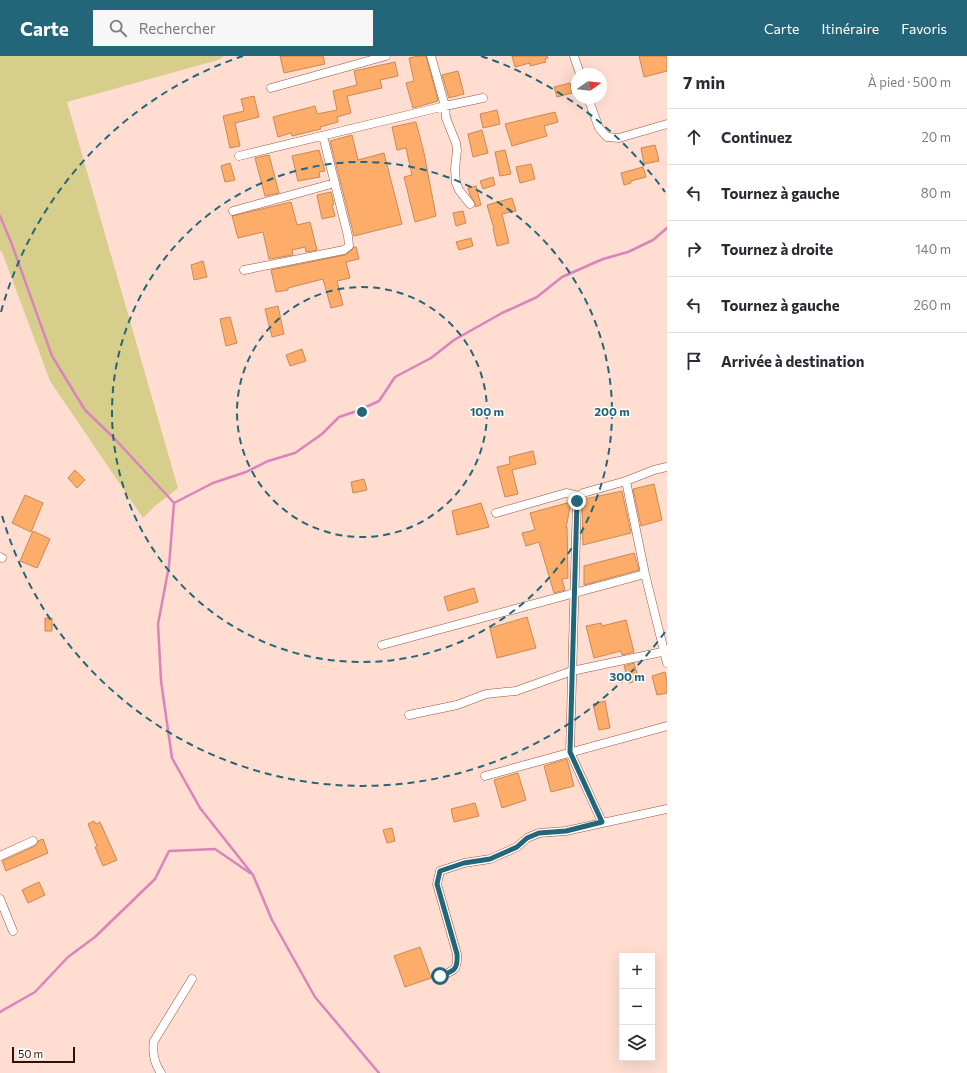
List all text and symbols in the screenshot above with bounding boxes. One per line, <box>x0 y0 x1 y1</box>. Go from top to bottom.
search box <box>93 10 373 46</box>
text: Carte <box>20 17 69 40</box>
icon: search <box>107 17 129 39</box>
text: Rechercher <box>139 19 216 37</box>
text: Carte <box>764 20 799 37</box>
text: Itinéraire <box>821 20 879 37</box>
text: Favoris <box>901 20 947 37</box>
north arrow <box>571 68 607 104</box>
text: 7 min <box>683 72 725 93</box>
text: À pied · 500 m <box>868 74 951 90</box>
icon: ahead <box>683 126 705 148</box>
text: Continuez <box>721 128 792 146</box>
text: 20 m <box>922 129 951 145</box>
icon: left <box>683 182 705 204</box>
text: Tournez à gauche <box>721 184 840 202</box>
text: 80 m <box>921 185 951 201</box>
icon: right <box>683 238 705 260</box>
text: Tournez à droite <box>721 240 833 258</box>
text: 140 m <box>915 241 951 257</box>
icon: left <box>683 294 705 316</box>
text: Tournez à gauche <box>721 296 840 314</box>
text: 260 m <box>914 297 951 313</box>
icon: arrive <box>683 350 705 372</box>
text: Arrivée à destination <box>721 352 864 370</box>
text: 100 m <box>470 404 504 418</box>
text: 200 m <box>594 404 630 418</box>
centre of rings <box>355 405 369 419</box>
route end <box>568 492 586 510</box>
text: 300 m <box>609 669 645 683</box>
map controls <box>619 953 655 1061</box>
button: + <box>619 953 655 989</box>
route start <box>431 967 449 985</box>
button: − <box>619 989 655 1025</box>
button: layers <box>619 1025 655 1061</box>
scale bar <box>12 1045 75 1064</box>
text: 50 m <box>18 1047 43 1060</box>

